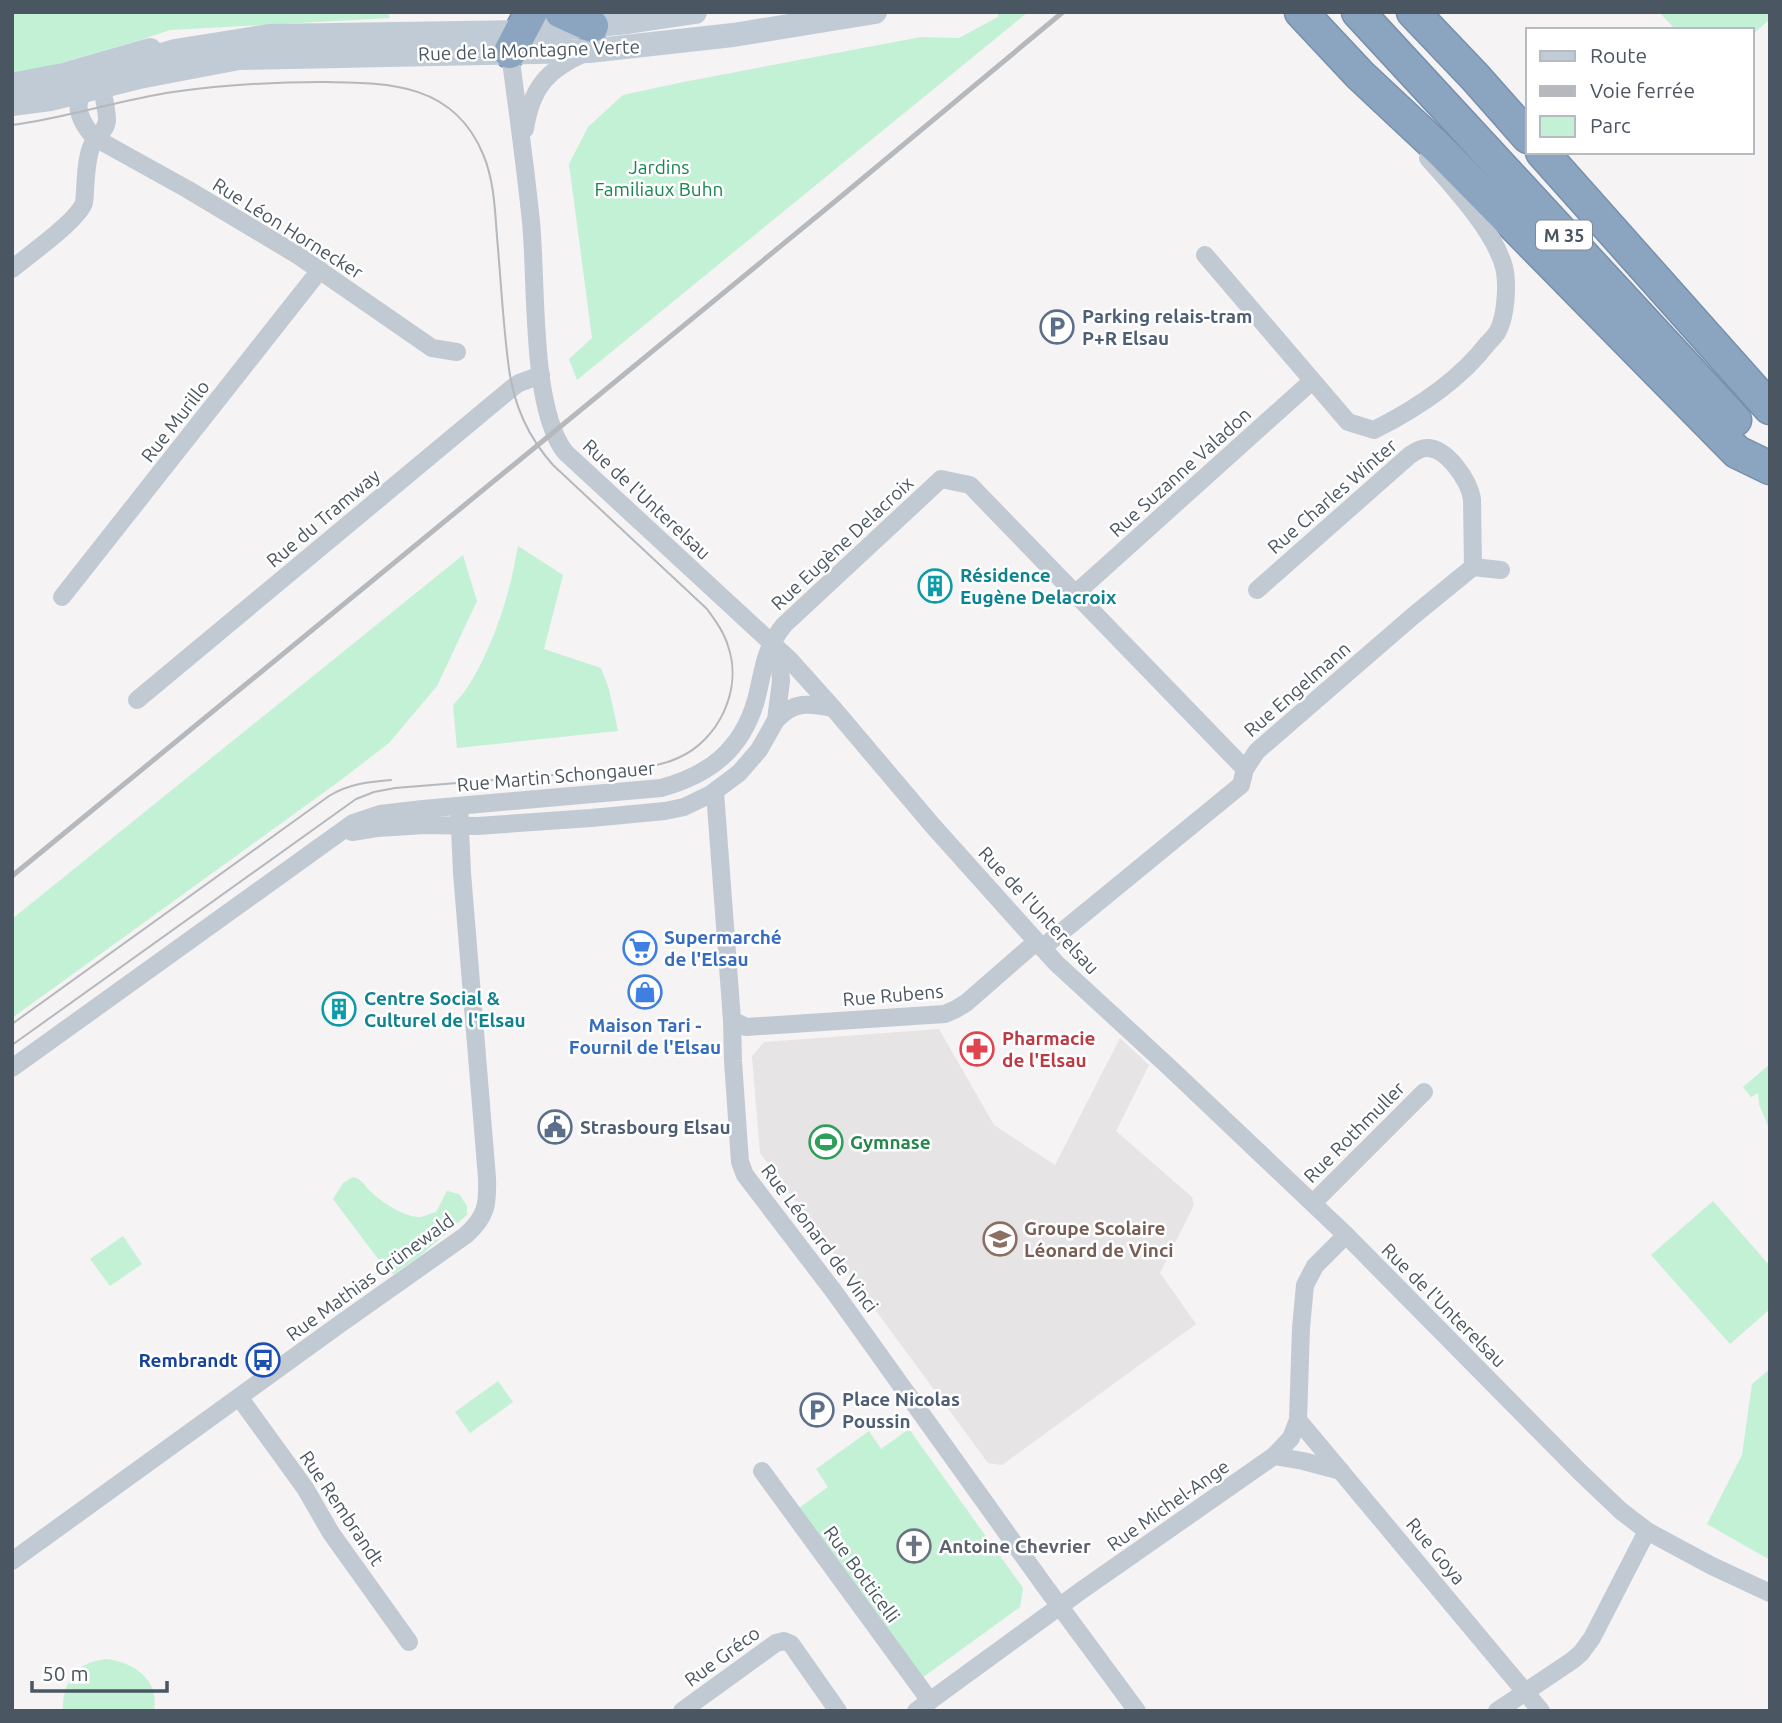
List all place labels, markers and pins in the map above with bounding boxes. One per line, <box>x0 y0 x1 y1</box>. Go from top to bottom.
place label: Parking relais-tram P+R Elsau <box>1082 305 1253 349</box>
parking icon: Parking relais-tram P+R Elsau <box>1038 308 1076 346</box>
place label: Résidence Eugène Delacroix <box>960 564 1117 608</box>
building icon: Résidence Eugène Delacroix <box>916 567 954 605</box>
place label: Supermarché de l'Elsau <box>664 926 782 970</box>
supermarket icon: Supermarché de l'Elsau <box>621 929 659 967</box>
shop icon: Maison Tari - Fournil de l'Elsau <box>626 973 664 1011</box>
place label: Centre Social & Culturel de l'Elsau <box>364 987 526 1031</box>
building icon: Centre Social & Culturel de l'Elsau <box>320 990 358 1028</box>
place label: Maison Tari - Fournil de l'Elsau <box>569 1014 721 1058</box>
place label: Pharmacie de l'Elsau <box>1002 1027 1096 1071</box>
pharmacy icon: Pharmacie de l'Elsau <box>958 1030 996 1068</box>
public building icon: Strasbourg Elsau <box>536 1108 574 1146</box>
place label: Strasbourg Elsau <box>580 1116 731 1138</box>
sports icon: Gymnase <box>807 1123 845 1161</box>
place label: Gymnase <box>850 1131 931 1153</box>
place label: Groupe Scolaire Léonard de Vinci <box>1024 1217 1174 1261</box>
school or university icon: Groupe Scolaire Léonard de Vinci <box>981 1220 1019 1258</box>
bus stop icon: Rembrandt <box>244 1341 282 1379</box>
place label: Rembrandt <box>139 1349 238 1371</box>
place label: Place Nicolas Poussin <box>842 1388 960 1432</box>
parking icon: Place Nicolas Poussin <box>798 1391 836 1429</box>
church icon: Antoine Chevrier <box>895 1527 933 1565</box>
place label: Antoine Chevrier <box>939 1535 1091 1557</box>

